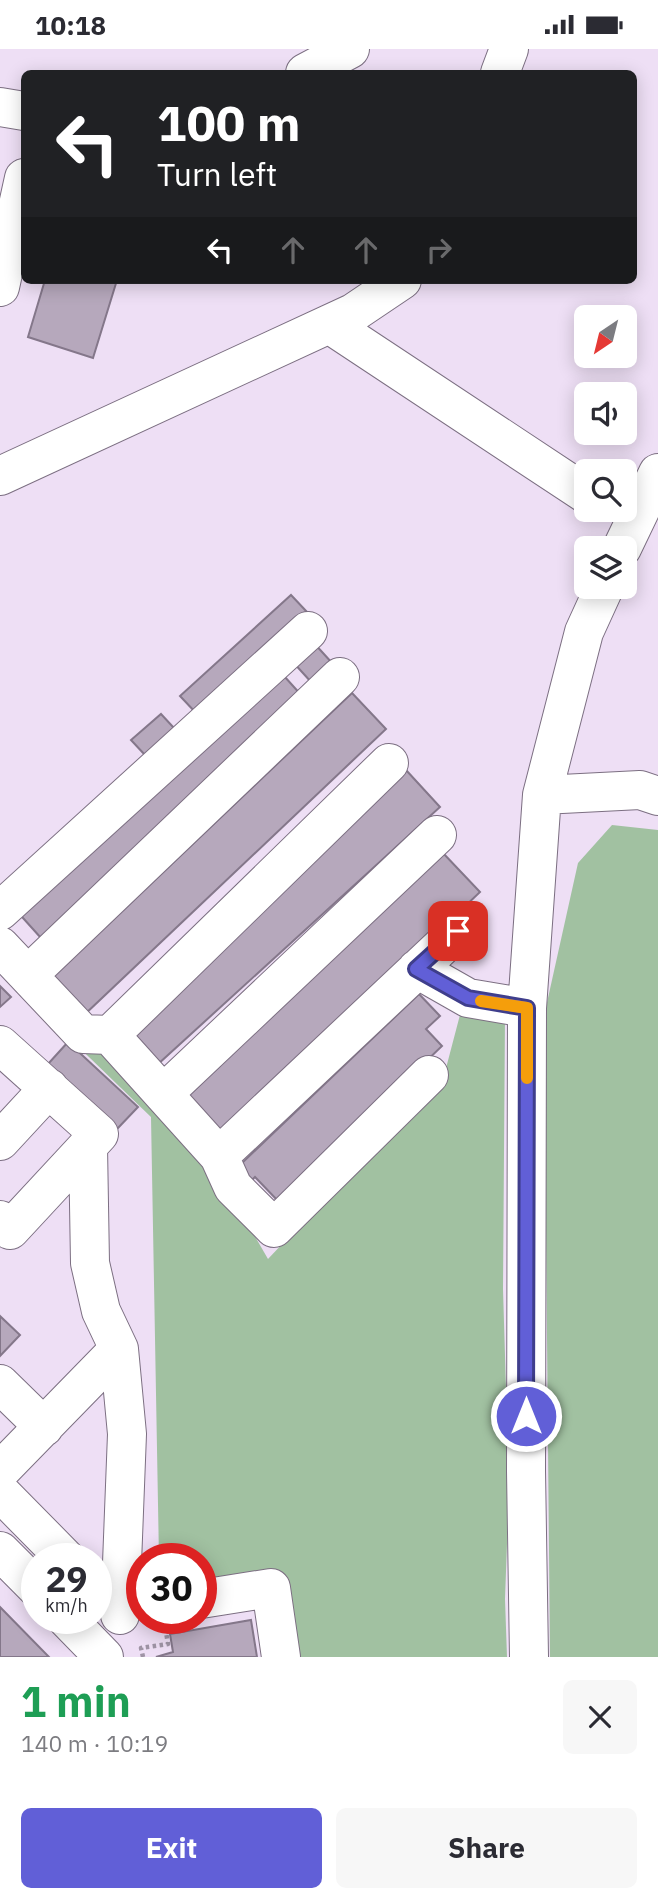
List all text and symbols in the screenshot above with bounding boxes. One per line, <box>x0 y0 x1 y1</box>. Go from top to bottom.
text: 10:18 <box>35 8 106 42</box>
text: 100 m <box>157 91 301 154</box>
icon: left <box>42 98 133 189</box>
text: Turn left <box>157 153 277 195</box>
icon: left <box>201 231 239 269</box>
icon: ahead <box>274 231 312 269</box>
icon: ahead <box>347 231 385 269</box>
icon: right <box>420 231 458 269</box>
north arrow <box>574 305 637 367</box>
map controls <box>574 305 637 599</box>
button: sound <box>574 382 637 445</box>
button: search <box>574 459 637 522</box>
button: layers <box>574 536 637 599</box>
pin <box>428 901 488 961</box>
icon: arrive <box>439 912 477 950</box>
position arrow <box>489 1379 563 1453</box>
speed limit sign: 30 <box>126 1543 217 1634</box>
text: 29 <box>45 1556 88 1602</box>
text: km/h <box>45 1594 88 1617</box>
text: 1 min <box>21 1674 131 1729</box>
button: close <box>563 1680 637 1754</box>
text: 140 m · 10:19 <box>21 1728 168 1758</box>
button: Exit <box>21 1808 322 1888</box>
button: Share <box>336 1808 637 1888</box>

